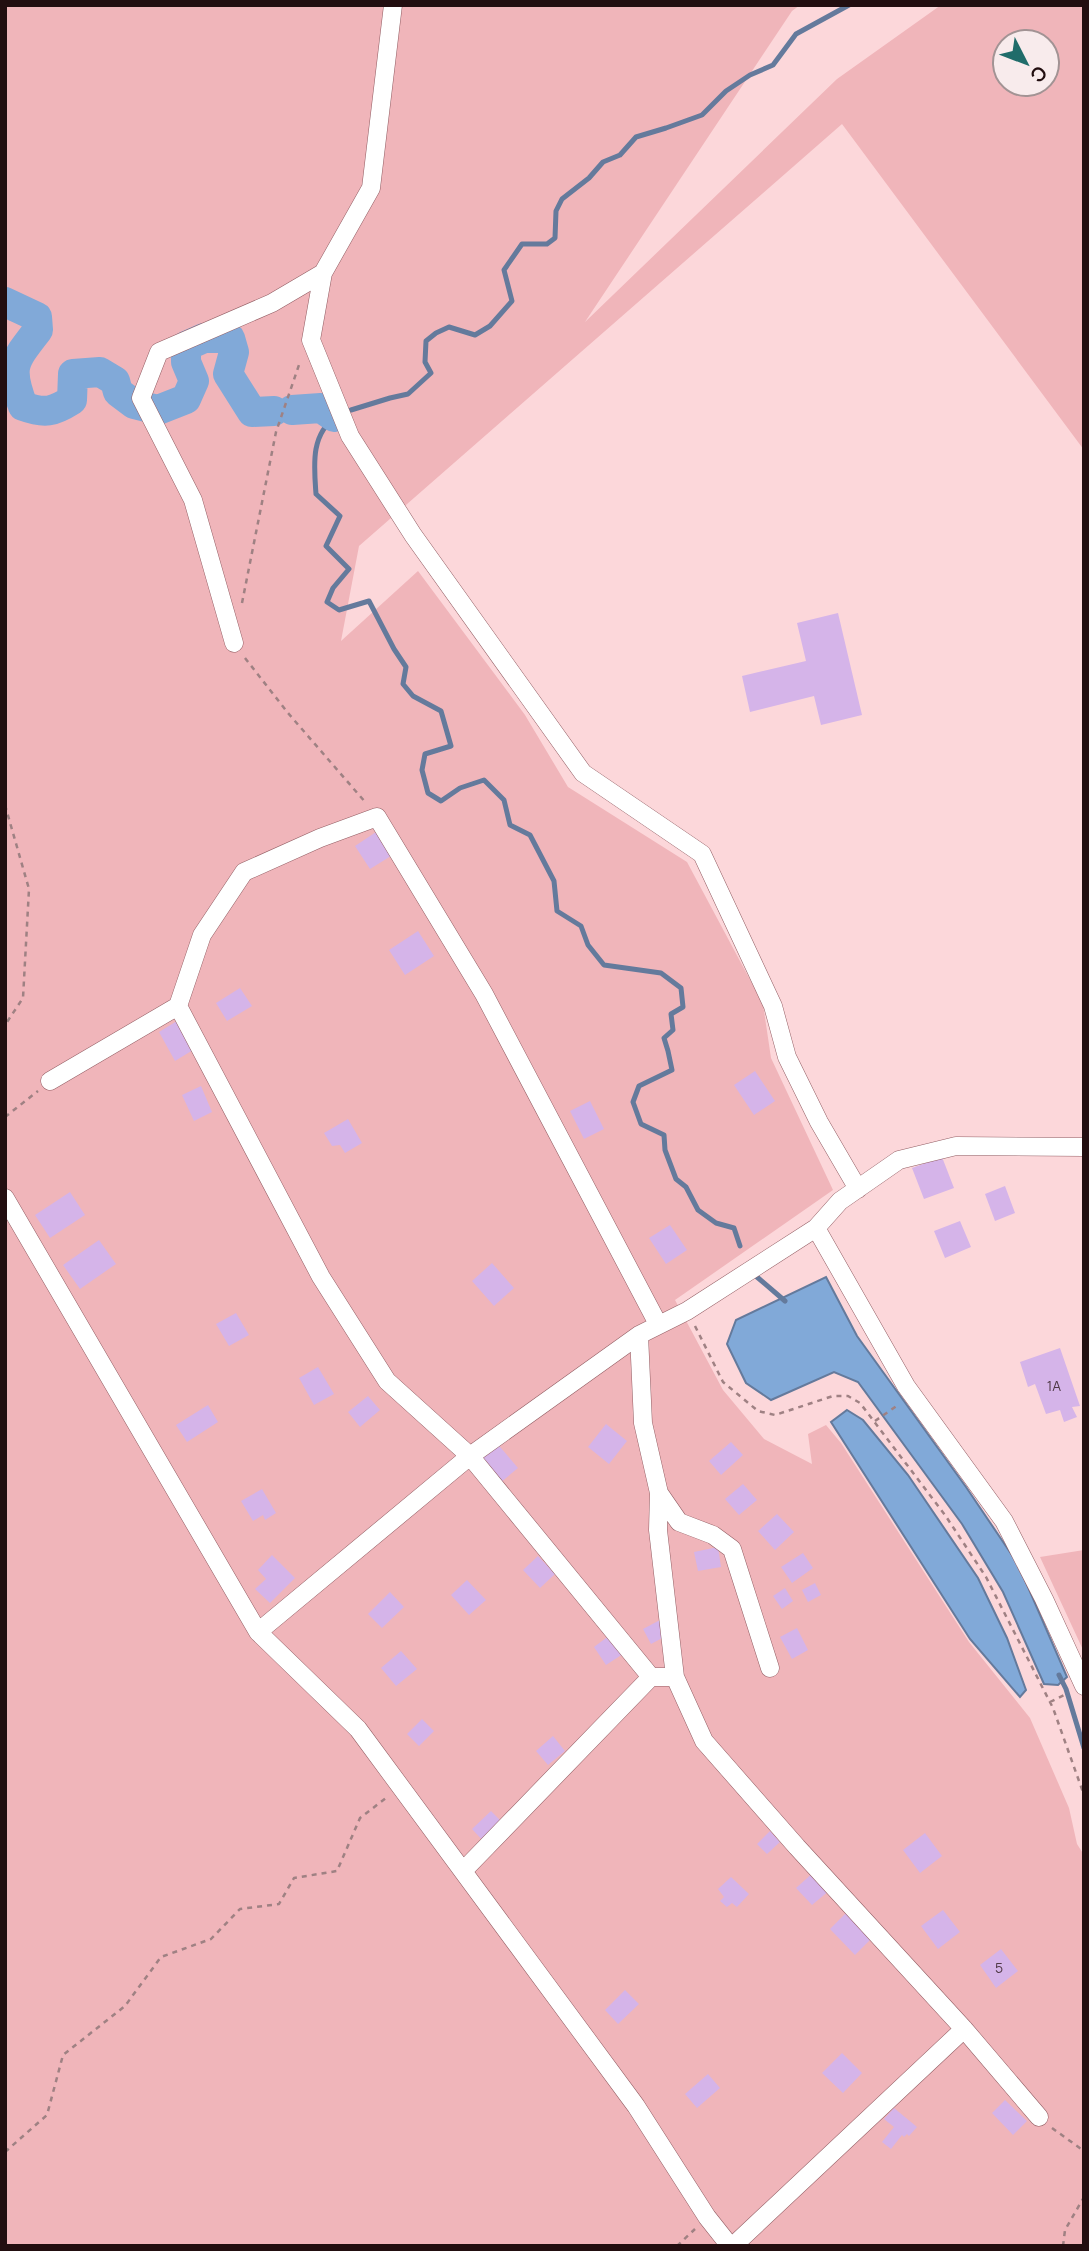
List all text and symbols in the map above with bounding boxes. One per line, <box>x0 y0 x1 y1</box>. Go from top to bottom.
north arrow <box>991 28 1061 98</box>
text: С <box>1024 60 1053 88</box>
house number: 1А <box>1047 1376 1061 1395</box>
house number: 5 <box>995 1958 1003 1977</box>

